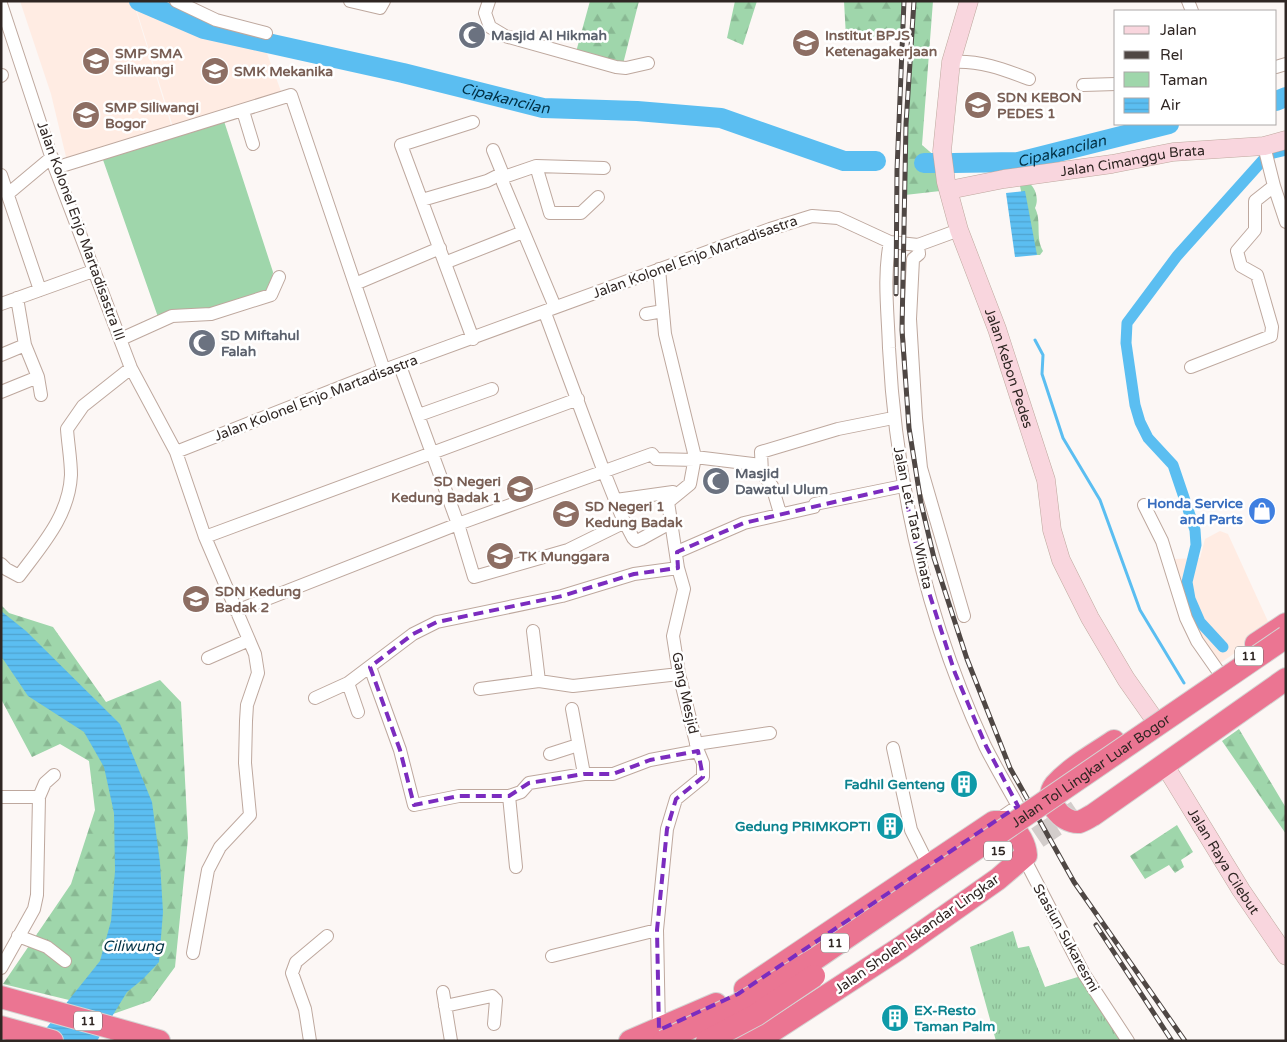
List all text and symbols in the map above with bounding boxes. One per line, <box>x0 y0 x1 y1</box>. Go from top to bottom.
legend <box>1114 10 1277 125</box>
mosque icon: Masjid Al Hikmah <box>457 20 487 50</box>
text: Jalan <box>1160 21 1197 39</box>
place label: Masjid Al Hikmah <box>491 27 607 44</box>
place label: Institut BPJS Ketenagakerjaan <box>825 27 937 60</box>
school or university icon: Institut BPJS Ketenagakerjaan <box>791 28 821 58</box>
place label: SMP SMA Siliwangi <box>115 45 183 78</box>
school or university icon: SMP SMA Siliwangi <box>81 46 111 76</box>
text: Rel <box>1160 46 1183 64</box>
school or university icon: SMK Mekanika <box>200 56 230 86</box>
place label: SMK Mekanika <box>234 63 333 80</box>
text: Taman <box>1160 71 1208 89</box>
water label: Cipakancilan <box>459 79 551 117</box>
place label: SDN KEBON PEDES 1 <box>997 89 1082 122</box>
school or university icon: SDN KEBON PEDES 1 <box>963 90 993 120</box>
text: Air <box>1160 96 1181 114</box>
place label: SMP Siliwangi Bogor <box>105 99 199 132</box>
school or university icon: SMP Siliwangi Bogor <box>71 100 101 130</box>
street label: Jalan Kolonel Enjo Martadisastra III <box>33 119 129 343</box>
water label: Cipakancilan <box>1015 131 1109 171</box>
street label: Jalan Cimanggu Brata <box>1059 141 1205 180</box>
street label: Jalan Kolonel Enjo Martadisastra <box>590 212 800 302</box>
street label: Jalan Kebon Pedes <box>981 306 1037 430</box>
place label: SD Miftahul Falah <box>221 327 300 360</box>
mosque icon: SD Miftahul Falah <box>187 328 217 358</box>
street label: Jalan Kolonel Enjo Martadisastra <box>212 351 420 445</box>
street label: Jalan Let. Tata Winata <box>890 445 936 591</box>
place label: Masjid Dawatul Ulum <box>735 465 828 498</box>
mosque icon: Masjid Dawatul Ulum <box>701 466 731 496</box>
place label: SD Negeri Kedung Badak 1 <box>391 473 501 506</box>
school or university icon: SD Negeri Kedung Badak 1 <box>505 474 535 504</box>
place label: Honda Service and Parts <box>1147 495 1243 528</box>
shop icon: Honda Service and Parts <box>1247 496 1277 526</box>
place label: SD Negeri 1 Kedung Badak <box>585 498 683 531</box>
school or university icon: SD Negeri 1 Kedung Badak <box>551 499 581 529</box>
school or university icon: TK Munggara <box>485 541 515 571</box>
place label: TK Munggara <box>518 548 610 565</box>
place label: SDN Kedung Badak 2 <box>215 583 301 616</box>
school or university icon: SDN Kedung Badak 2 <box>181 584 211 614</box>
road number: 11 <box>1235 646 1263 666</box>
street label: Gang Mesjid <box>668 650 702 736</box>
street label: Jalan Tol Lingkar Luar Bogor <box>1008 710 1174 831</box>
building icon: Fadhil Genteng <box>949 769 979 799</box>
place label: Fadhil Genteng <box>844 776 945 793</box>
street label: Jalan Raya Cilebut <box>1184 805 1264 918</box>
building icon: Gedung PRIMKOPTI <box>875 811 905 841</box>
place label: Gedung PRIMKOPTI <box>735 818 871 835</box>
road number: 15 <box>984 841 1012 860</box>
street label: Jalan Sholeh Iskandar Lingkar <box>832 870 1003 997</box>
street label: Stasiun Sukaresmi <box>1029 881 1103 995</box>
road number: 11 <box>821 934 849 952</box>
water label: Ciliwung <box>102 937 165 955</box>
place label: EX-Resto Taman Palm <box>913 1002 996 1035</box>
building icon: EX-Resto Taman Palm <box>880 1003 910 1033</box>
road number: 11 <box>74 1011 102 1030</box>

